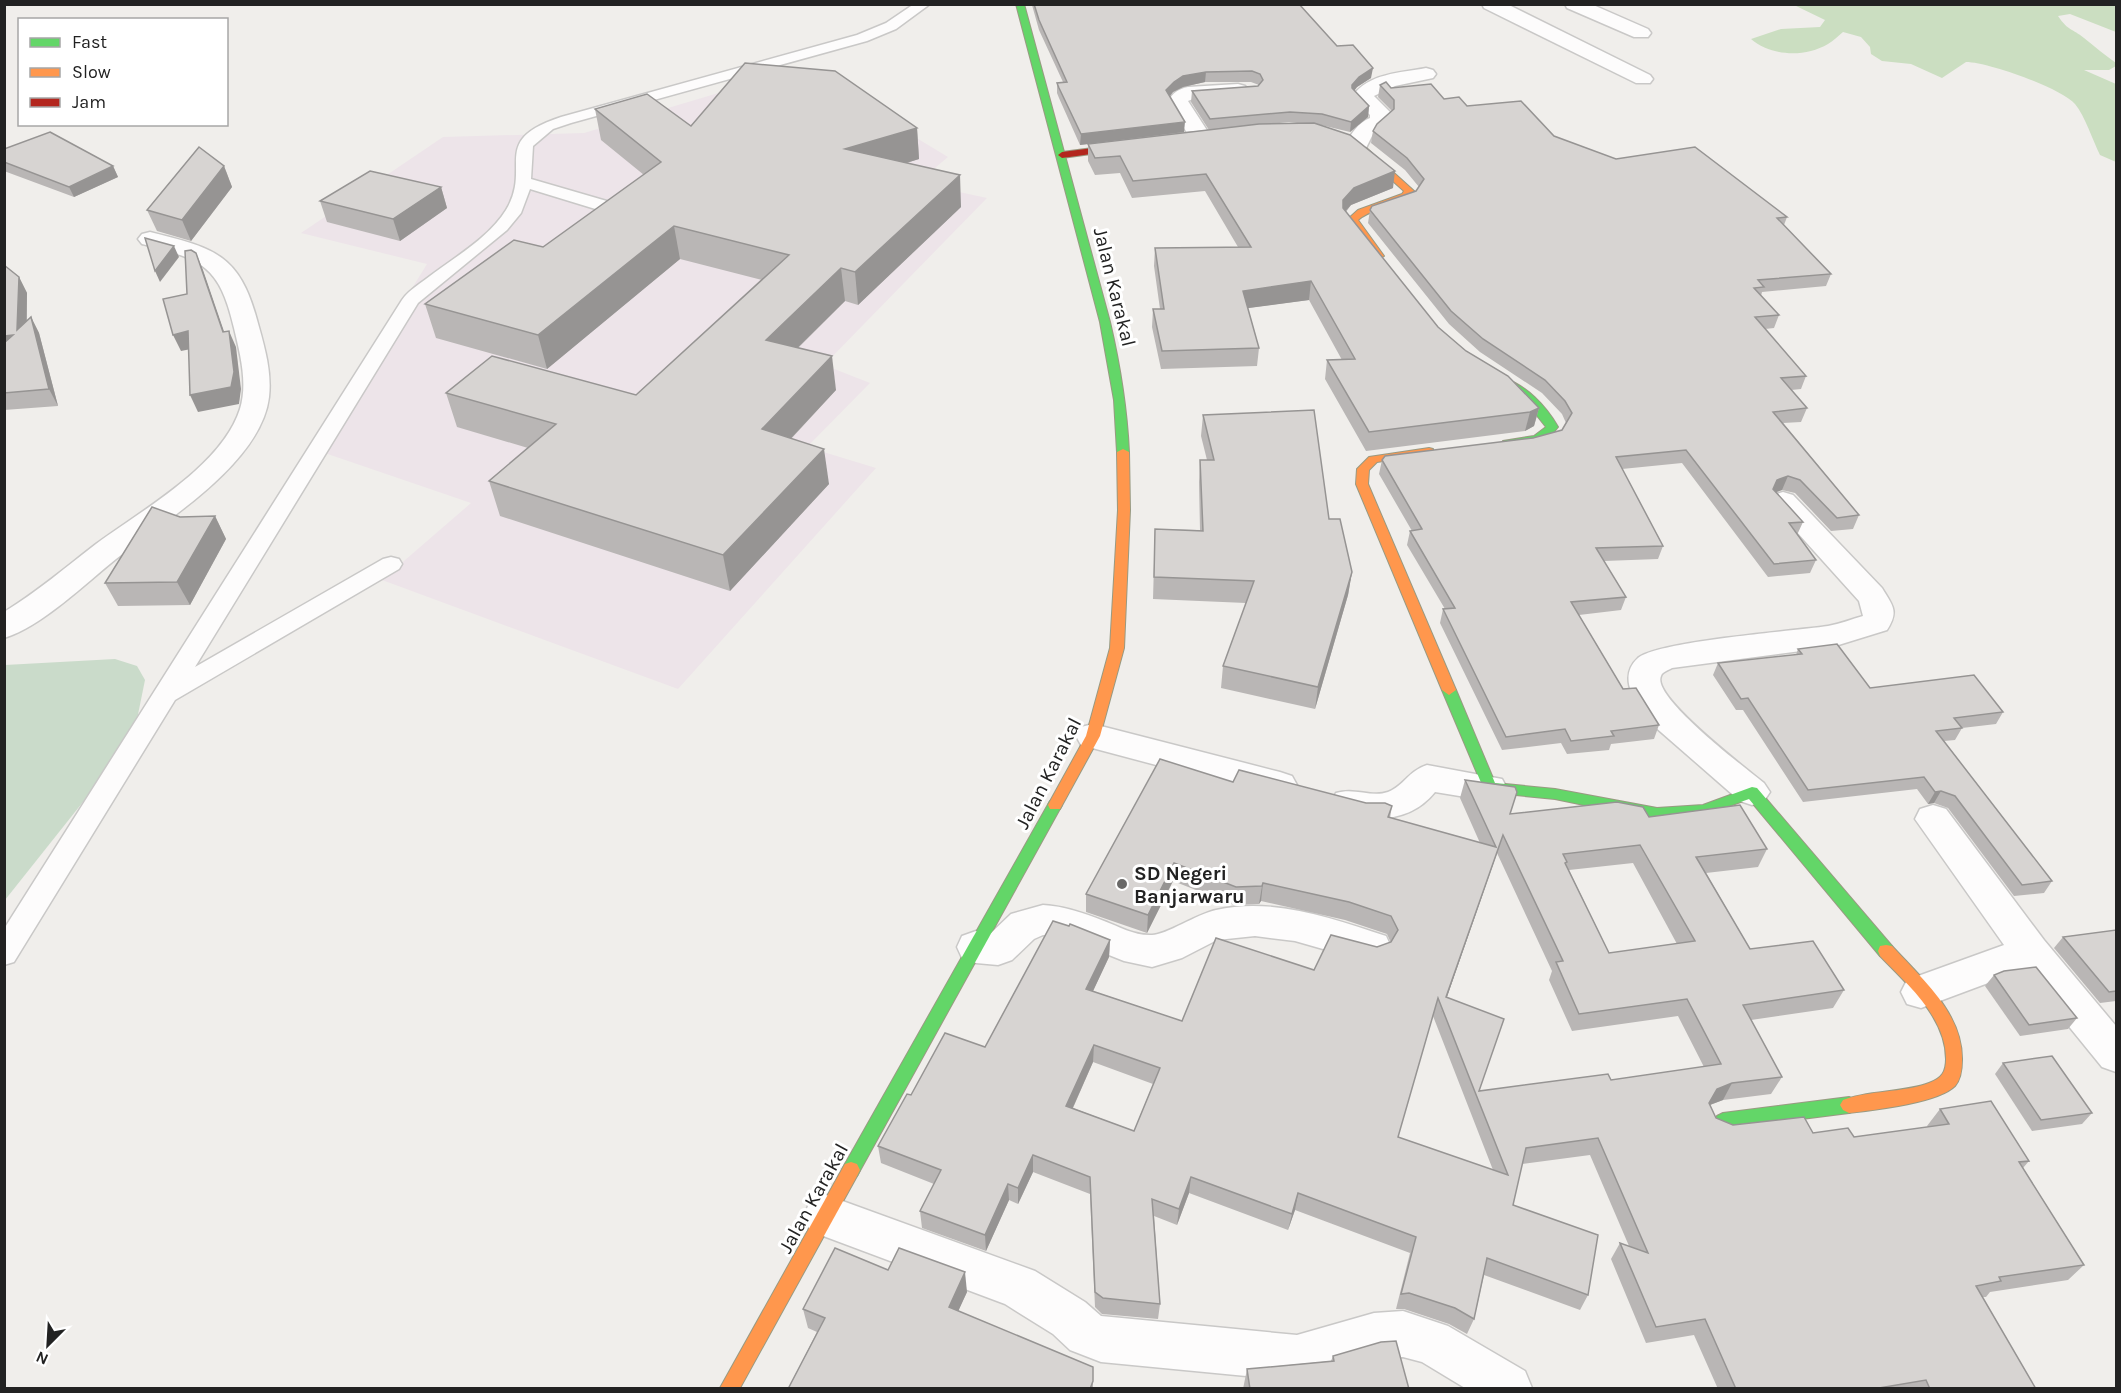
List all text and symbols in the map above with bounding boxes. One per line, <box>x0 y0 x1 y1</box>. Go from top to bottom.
legend <box>18 18 228 126</box>
text: Fast <box>72 31 107 53</box>
text: Slow <box>72 61 111 83</box>
text: Jam <box>72 91 106 113</box>
street label: Jalan Karakal <box>1089 225 1140 349</box>
street label: Jalan Karakal <box>1011 714 1086 833</box>
place label: SD Negeri Banjarwaru <box>1134 862 1245 908</box>
marker: SD Negeri Banjarwaru <box>1115 877 1129 891</box>
street label: Jalan Karakal <box>774 1139 853 1257</box>
north arrow <box>18 1315 78 1375</box>
text: N <box>33 1347 51 1369</box>

